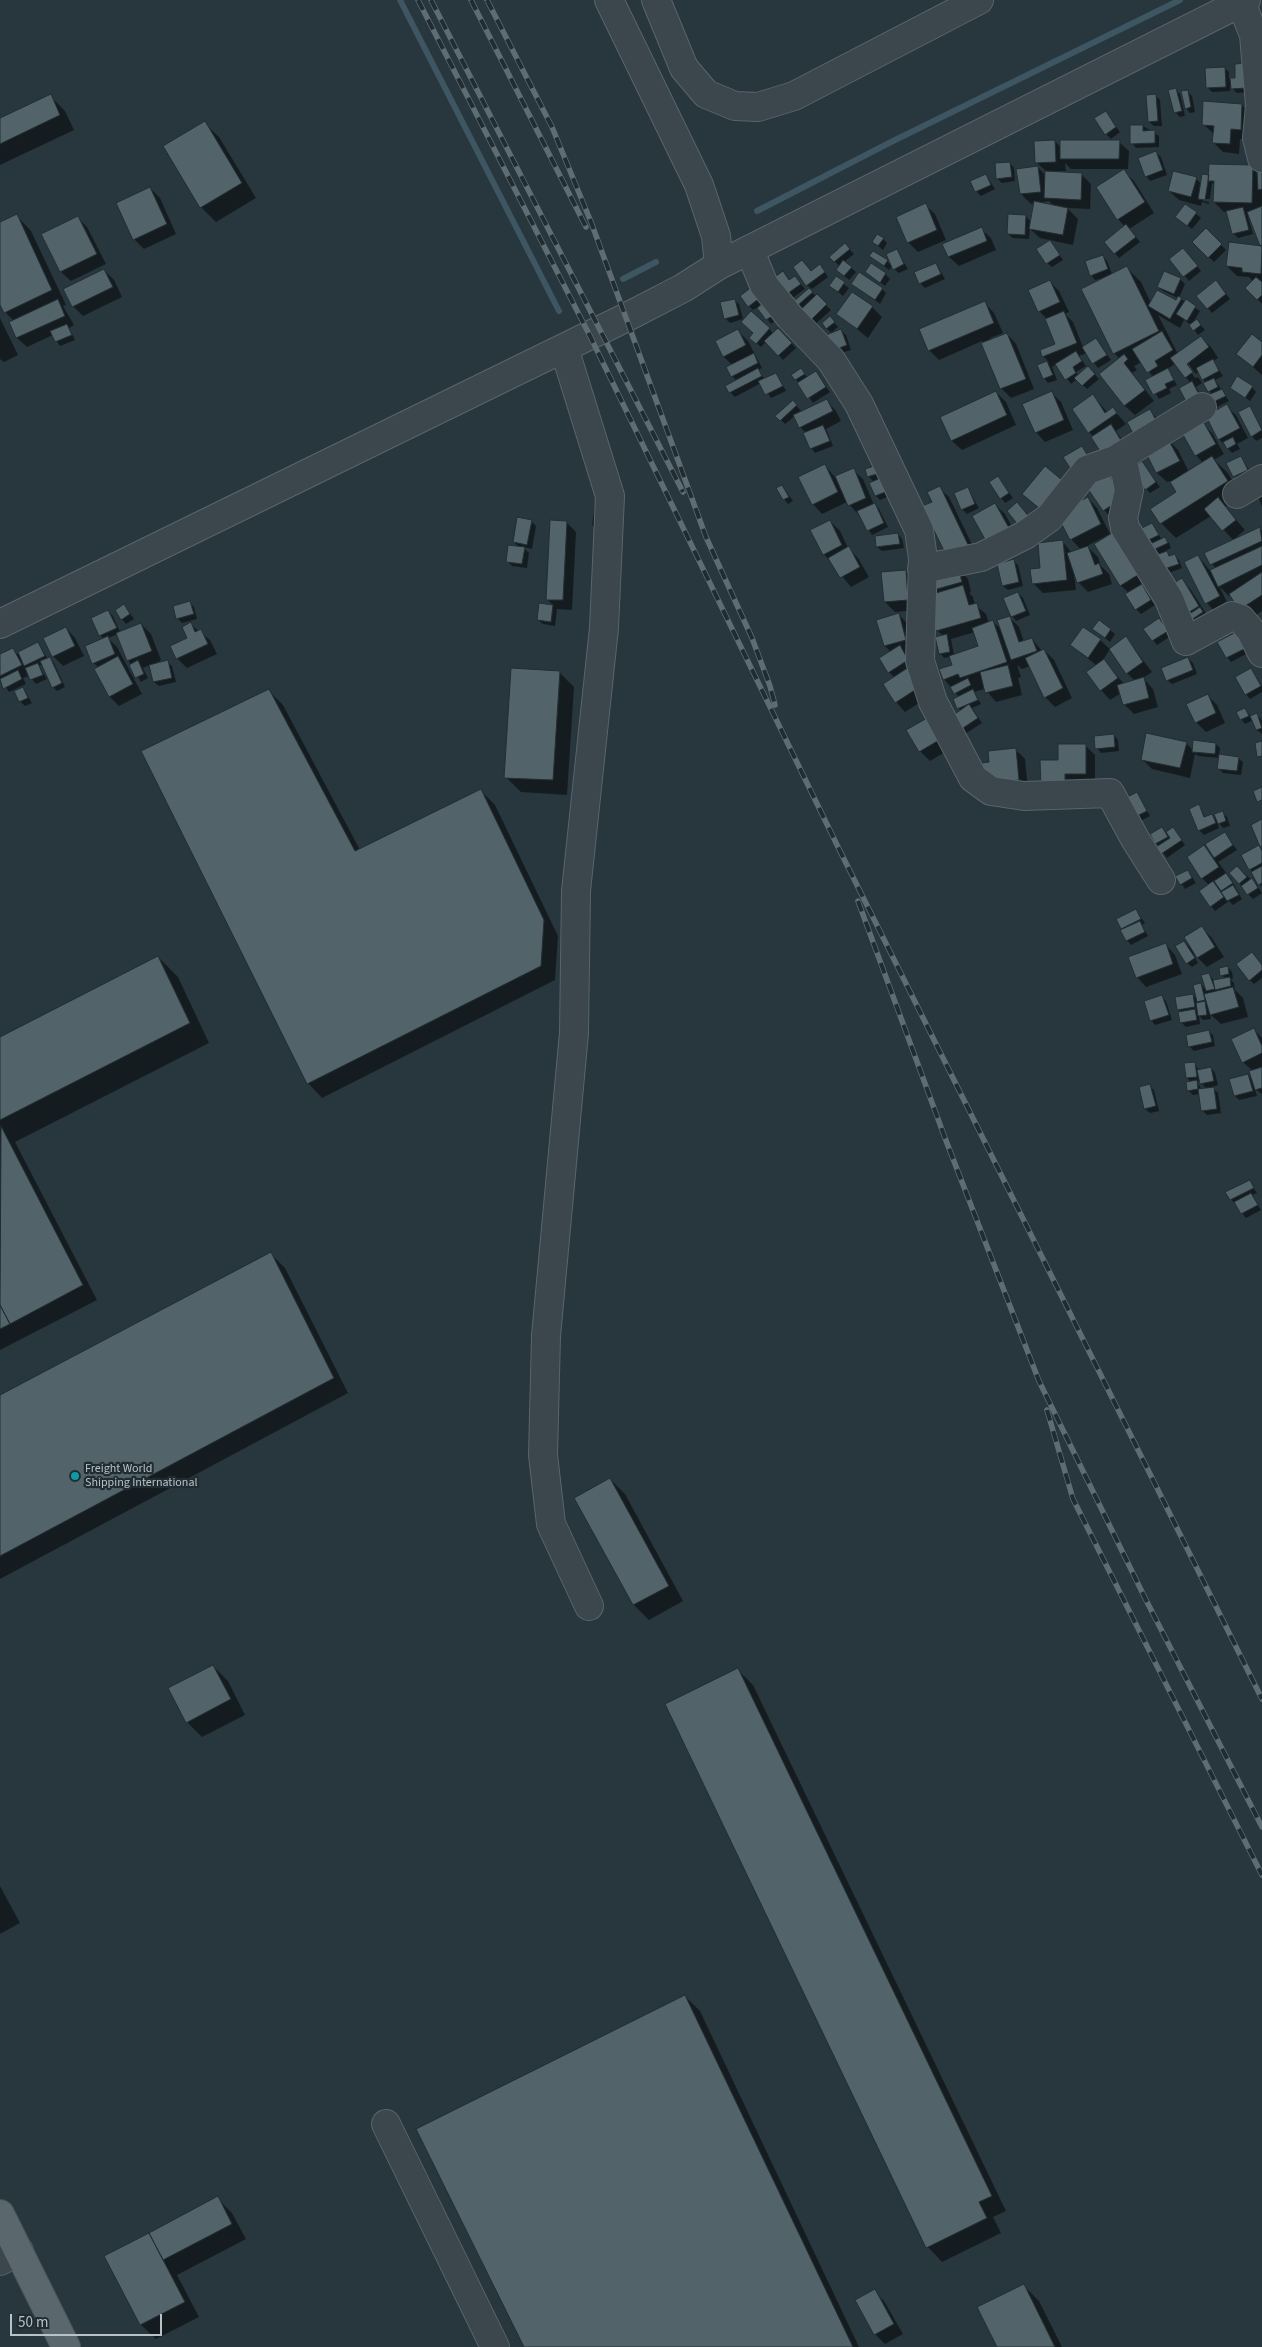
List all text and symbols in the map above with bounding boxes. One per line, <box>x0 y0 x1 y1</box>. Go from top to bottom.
place label: Freight World Shipping International <box>85 1462 198 1490</box>
marker: Freight World Shipping International <box>69 1470 81 1482</box>
scale bar <box>12 2304 165 2336</box>
text: 50 m <box>18 2312 48 2333</box>

